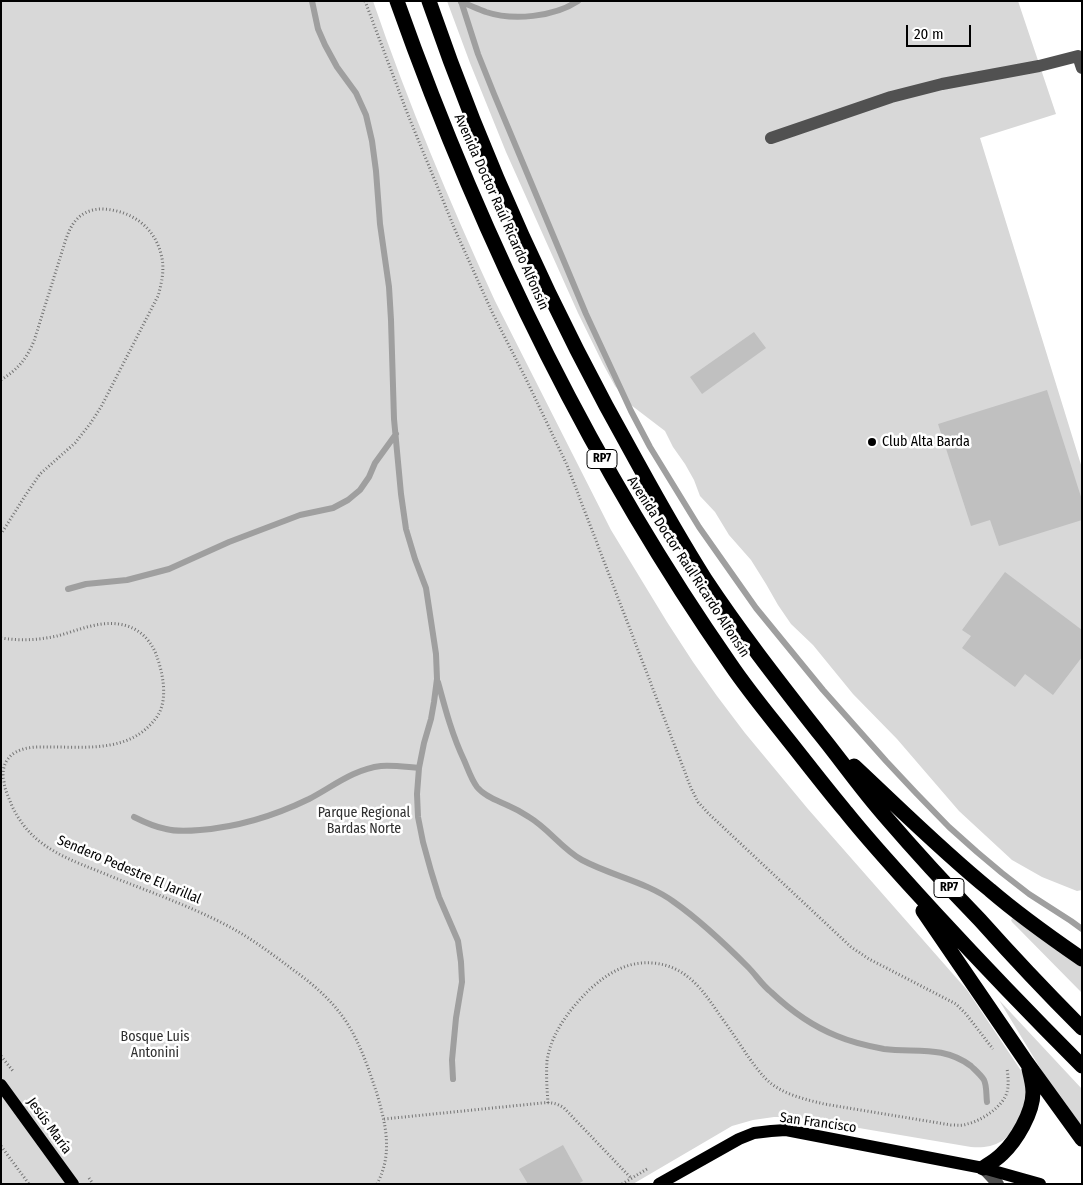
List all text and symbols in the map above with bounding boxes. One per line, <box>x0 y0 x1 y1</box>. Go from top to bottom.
scale bar <box>908 15 973 47</box>
text: 20 m <box>914 25 944 43</box>
street label: Avenida Doctor Raúl Ricardo Alfonsín <box>450 112 552 312</box>
place label: Club Alta Barda <box>882 434 970 450</box>
marker: Club Alta Barda <box>866 436 878 448</box>
road number: RP7 <box>587 449 617 468</box>
street label: Avenida Doctor Raúl Ricardo Alfonsín <box>623 473 753 661</box>
park label: Parque Regional Bardas Norte <box>318 805 410 838</box>
street label: Sendero Pedestre El Jarillal <box>55 832 203 908</box>
road number: RP7 <box>934 878 964 898</box>
park label: Bosque Luis Antonini <box>121 1029 189 1062</box>
street label: Jesús María <box>23 1095 75 1157</box>
street label: San Francisco <box>779 1109 857 1137</box>

